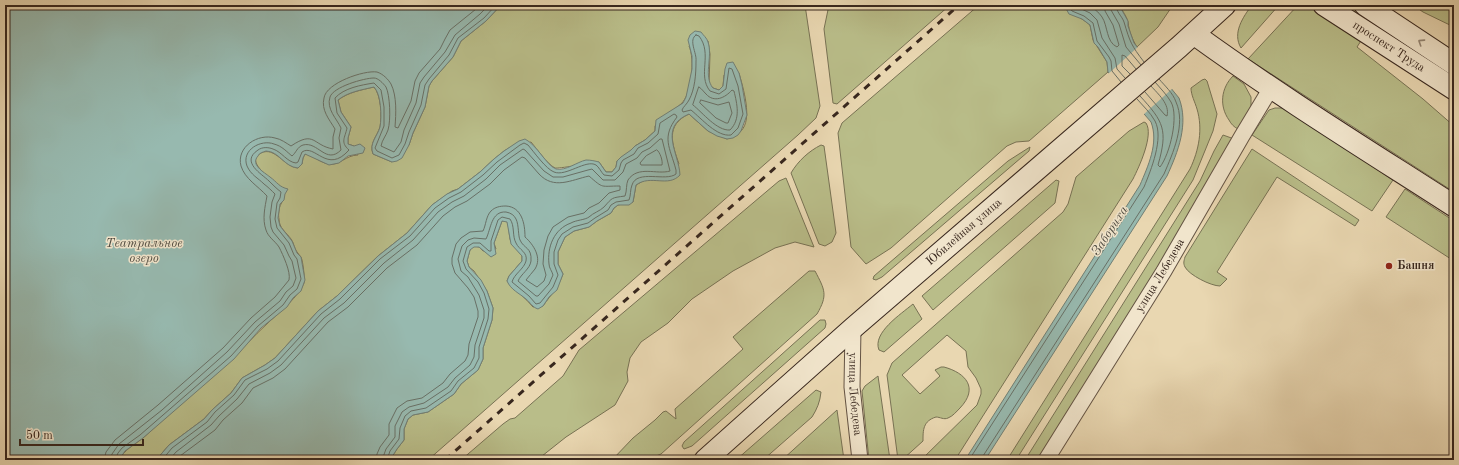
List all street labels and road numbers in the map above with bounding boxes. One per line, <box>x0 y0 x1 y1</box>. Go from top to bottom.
street label: проспект Труда <box>1350 19 1427 74</box>
street label: Юбилейная улица <box>924 196 1004 268</box>
street label: улица Лебедева <box>1134 237 1187 315</box>
street label: улица Лебедева <box>846 352 863 436</box>

